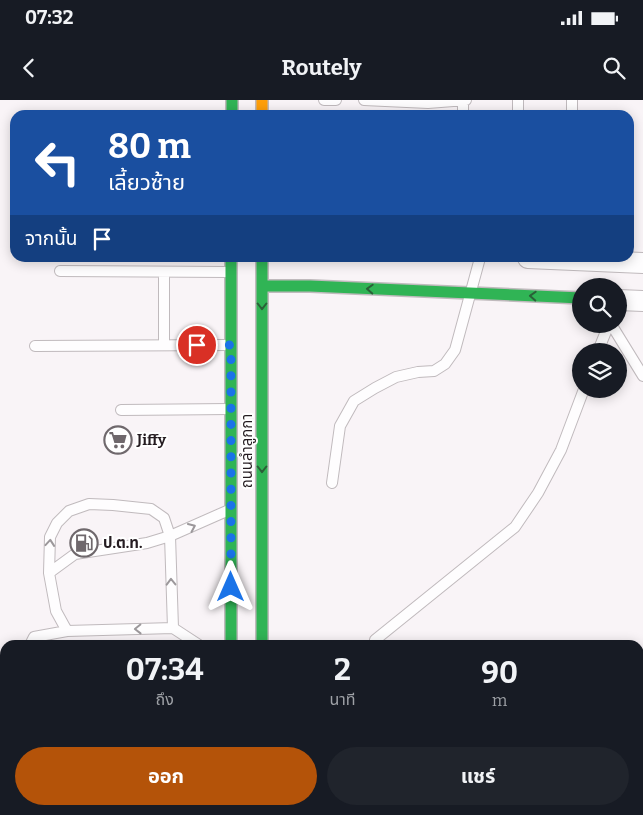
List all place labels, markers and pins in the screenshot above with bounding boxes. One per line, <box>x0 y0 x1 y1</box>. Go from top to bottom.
pin <box>176 324 218 366</box>
supermarket icon: Jiffy <box>103 425 133 455</box>
place label: Jiffy <box>136 431 167 449</box>
fuel station icon: ป.ต.ท. <box>69 528 99 558</box>
place label: ป.ต.ท. <box>103 534 142 552</box>

